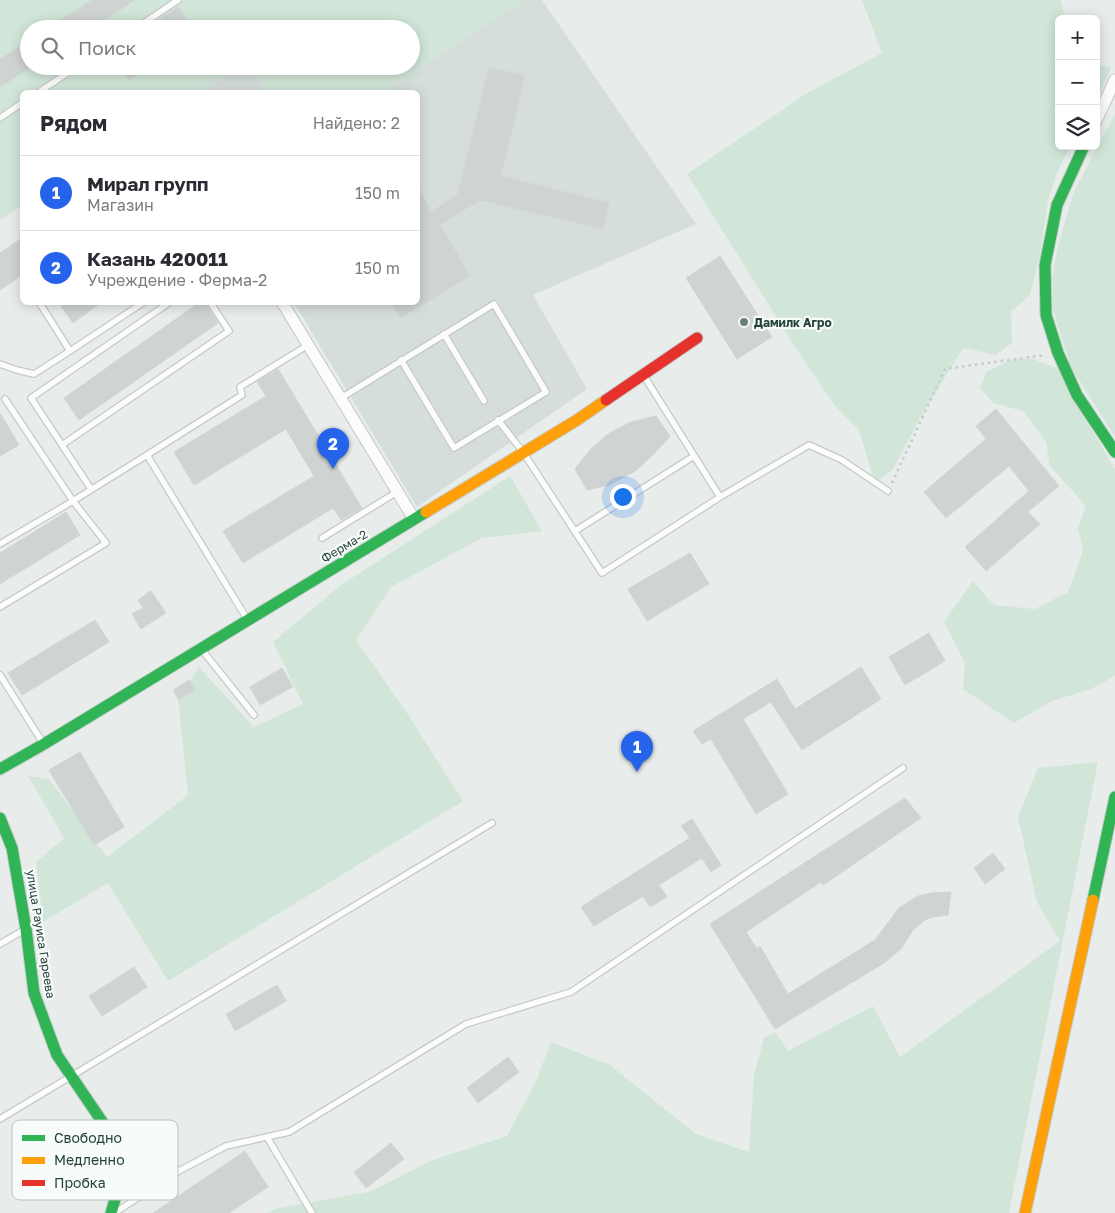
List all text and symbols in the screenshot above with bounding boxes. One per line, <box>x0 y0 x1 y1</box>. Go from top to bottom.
map controls <box>1055 15 1100 150</box>
button: + <box>1055 15 1100 60</box>
search box <box>20 20 420 75</box>
icon: search <box>38 34 66 62</box>
text: Поиск <box>78 36 137 59</box>
button: − <box>1055 60 1100 105</box>
button: layers <box>1055 105 1100 150</box>
text: Рядом <box>40 110 107 136</box>
text: Найдено: 2 <box>313 113 400 133</box>
text: Мирал групп <box>87 172 209 195</box>
text: 1 <box>52 183 60 203</box>
text: 150 m <box>355 183 400 203</box>
text: Магазин <box>87 195 154 215</box>
text: Казань 420011 <box>87 247 228 270</box>
text: 2 <box>51 258 61 278</box>
text: 150 m <box>355 258 400 278</box>
text: Учреждение · Ферма-2 <box>87 270 267 290</box>
place label: Дамилк Агро <box>754 315 832 330</box>
marker: Дамилк Агро <box>738 316 750 328</box>
pin: 2 <box>317 428 349 469</box>
your location <box>610 484 636 510</box>
street label: Ферма-2 <box>318 526 370 566</box>
pin: 1 <box>621 731 653 772</box>
street label: улица Рауиса Гареева <box>23 869 59 999</box>
legend <box>12 1120 178 1200</box>
text: Свободно <box>54 1129 122 1146</box>
text: Медленно <box>54 1151 125 1168</box>
text: Пробка <box>54 1174 106 1191</box>

